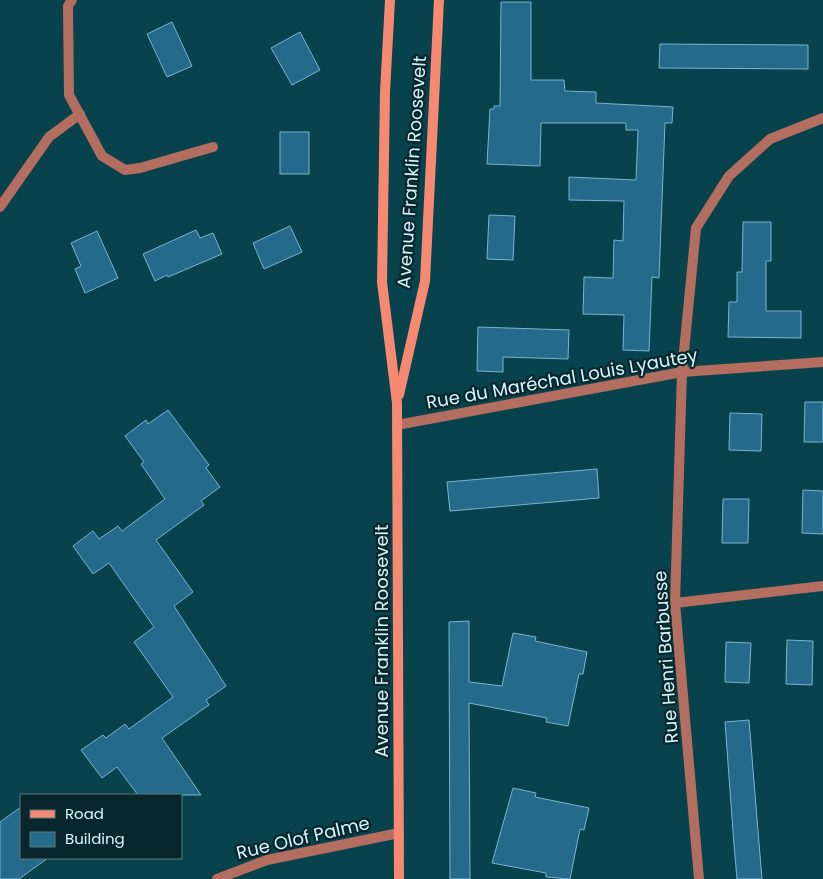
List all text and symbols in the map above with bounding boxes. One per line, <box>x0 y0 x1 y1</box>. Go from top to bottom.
street label: Avenue Franklin Roosevelt <box>391 55 432 289</box>
street label: Rue du Maréchal Louis Lyautey <box>424 342 700 415</box>
street label: Avenue Franklin Roosevelt <box>369 524 394 758</box>
street label: Rue Henri Barbusse <box>647 570 684 744</box>
legend <box>20 794 182 859</box>
text: Road <box>65 803 104 824</box>
street label: Rue Olof Palme <box>234 810 372 865</box>
text: Building <box>65 828 125 849</box>

